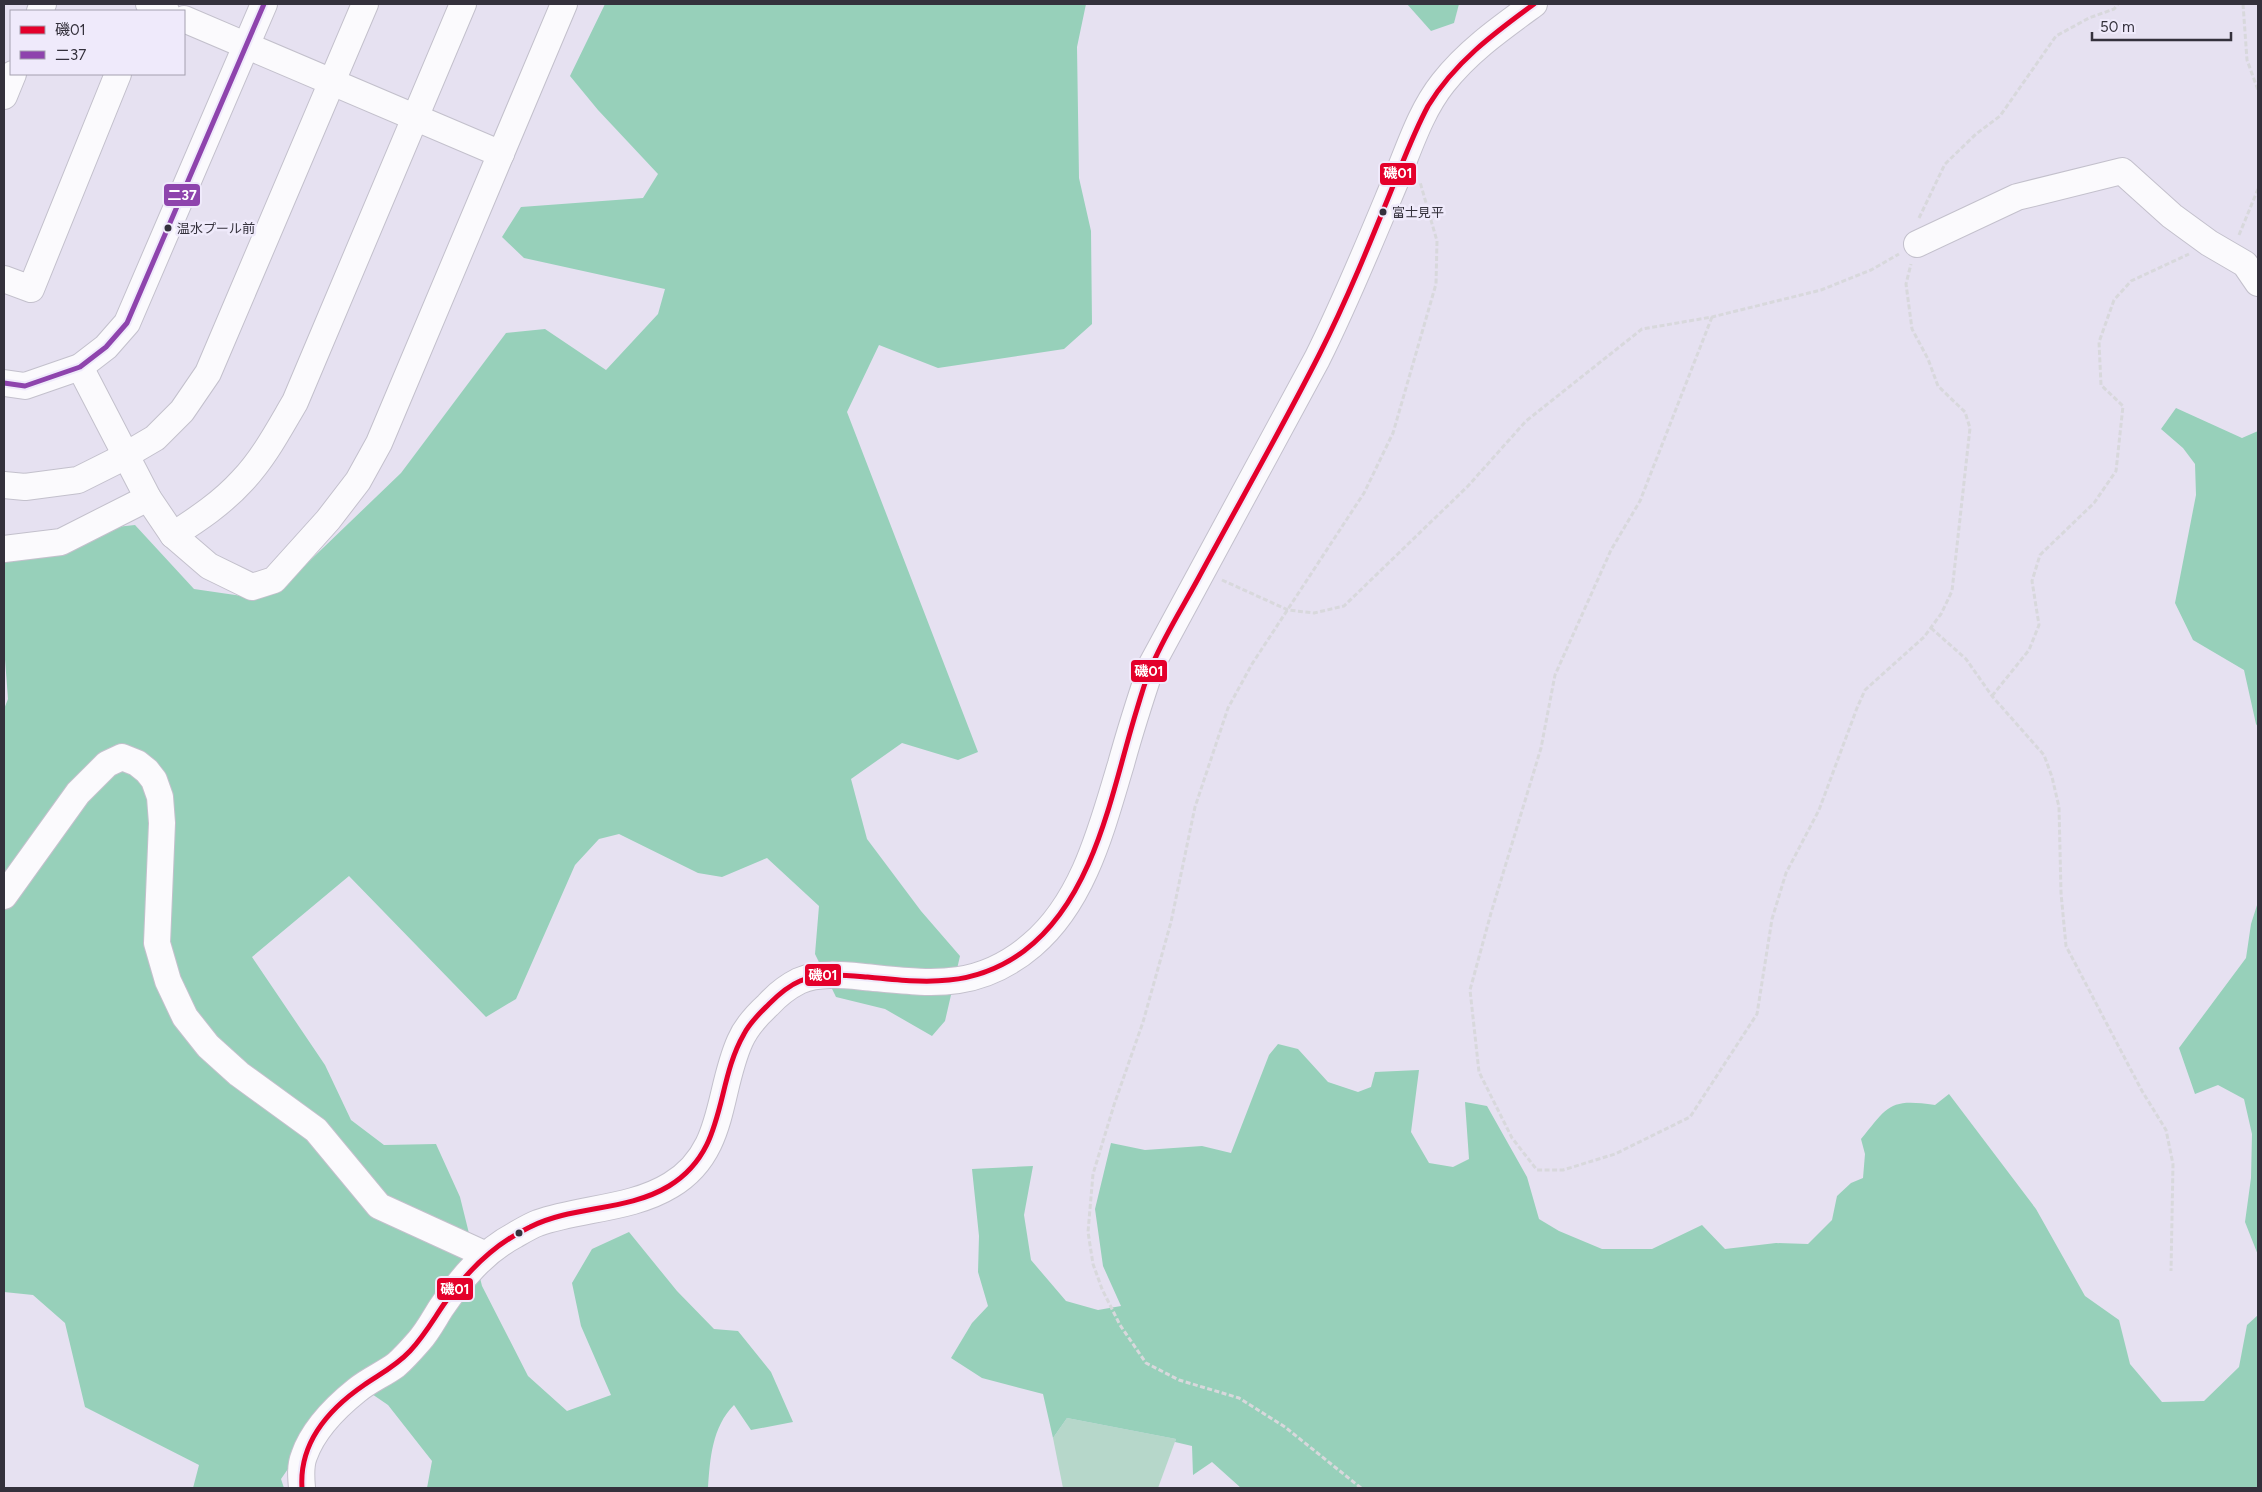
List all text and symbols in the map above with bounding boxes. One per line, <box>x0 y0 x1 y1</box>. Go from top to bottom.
legend <box>10 10 185 75</box>
scale bar <box>2092 10 2231 42</box>
text: 50 m <box>2100 18 2135 36</box>
text: 磯01 <box>55 21 86 39</box>
text: 二37 <box>55 46 86 64</box>
line badge: 磯01 <box>1379 162 1417 186</box>
text: 磯01 <box>1383 165 1412 182</box>
line badge: 二37 <box>163 183 201 207</box>
text: 二37 <box>167 187 197 204</box>
place label: 富士見平 <box>1392 205 1444 220</box>
marker: 富士見平 <box>1378 207 1388 217</box>
place label: 温水プール前 <box>177 221 255 236</box>
marker: 温水プール前 <box>163 223 173 233</box>
line badge: 磯01 <box>1130 659 1168 683</box>
text: 磯01 <box>1134 663 1163 680</box>
line badge: 磯01 <box>804 963 842 987</box>
text: 磯01 <box>808 967 837 984</box>
unlabelled marker <box>514 1228 524 1238</box>
line badge: 磯01 <box>436 1277 474 1301</box>
text: 磯01 <box>440 1281 469 1298</box>

